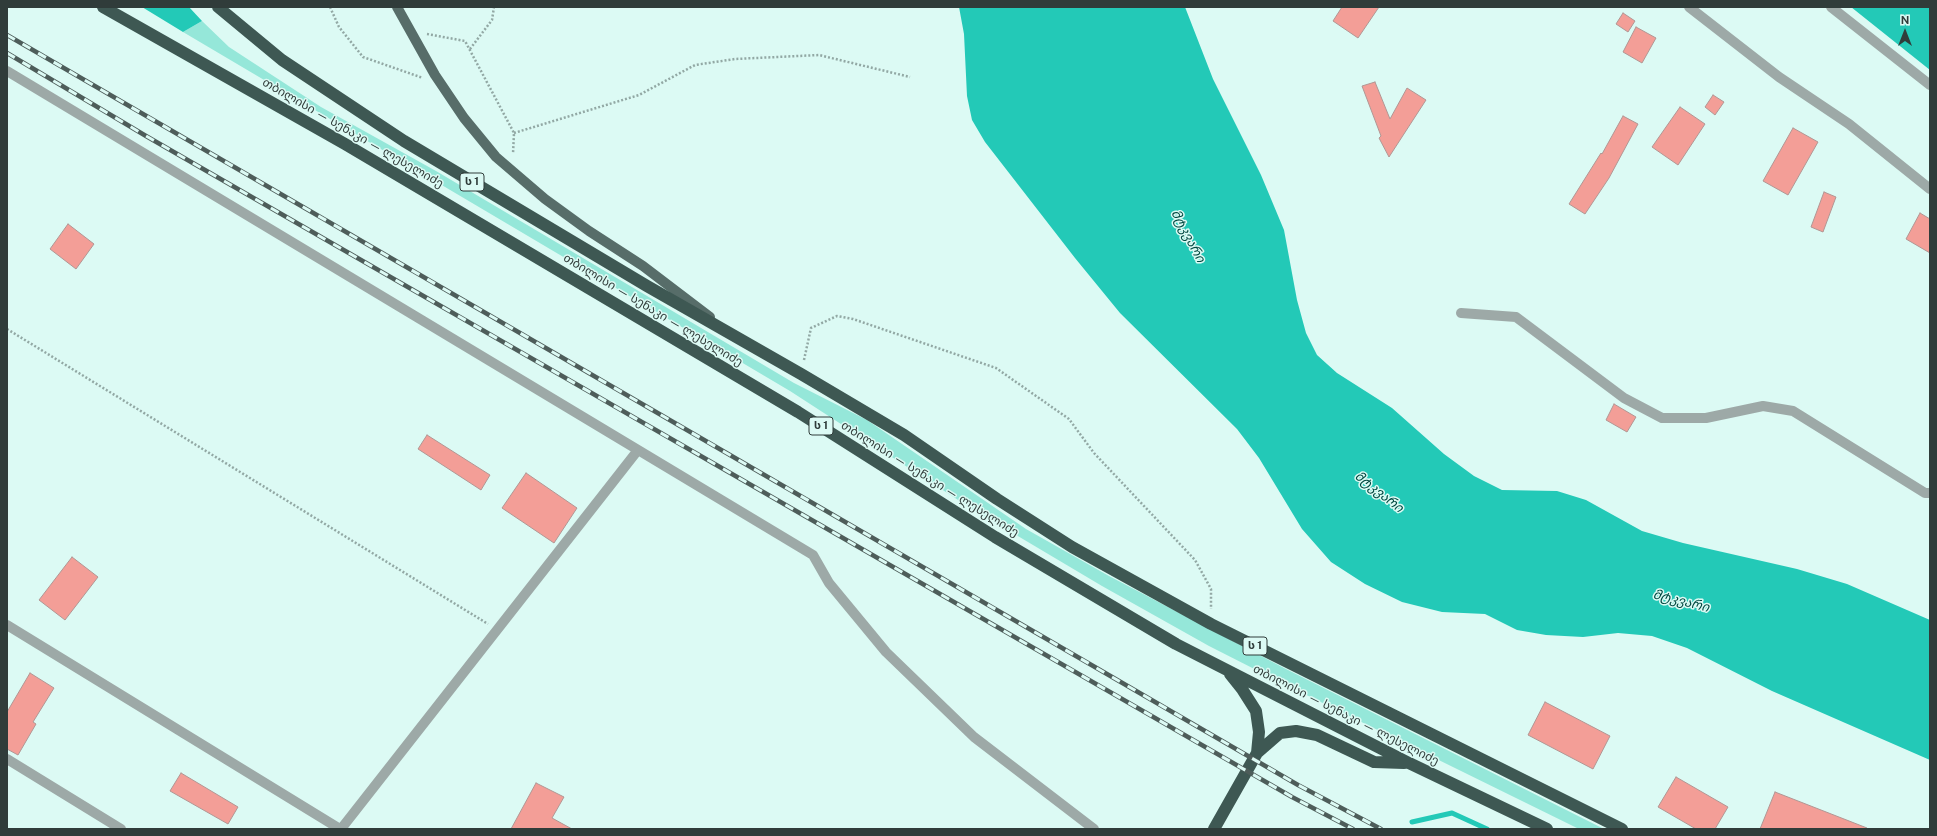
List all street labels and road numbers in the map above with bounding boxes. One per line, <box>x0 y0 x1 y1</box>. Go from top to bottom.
street label: თბილისი — სენაკი — ლესელიძე <box>260 75 446 191</box>
road number: ს 1 <box>460 173 484 191</box>
street label: თბილისი — სენაკი — ლესელიძე <box>561 251 745 369</box>
road number: ს 1 <box>809 417 833 435</box>
street label: თბილისი — სენაკი — ლესელიძე <box>839 418 1021 540</box>
road number: ს 1 <box>1243 637 1267 655</box>
street label: თბილისი — სენაკი — ლესელიძე <box>1251 662 1441 768</box>

